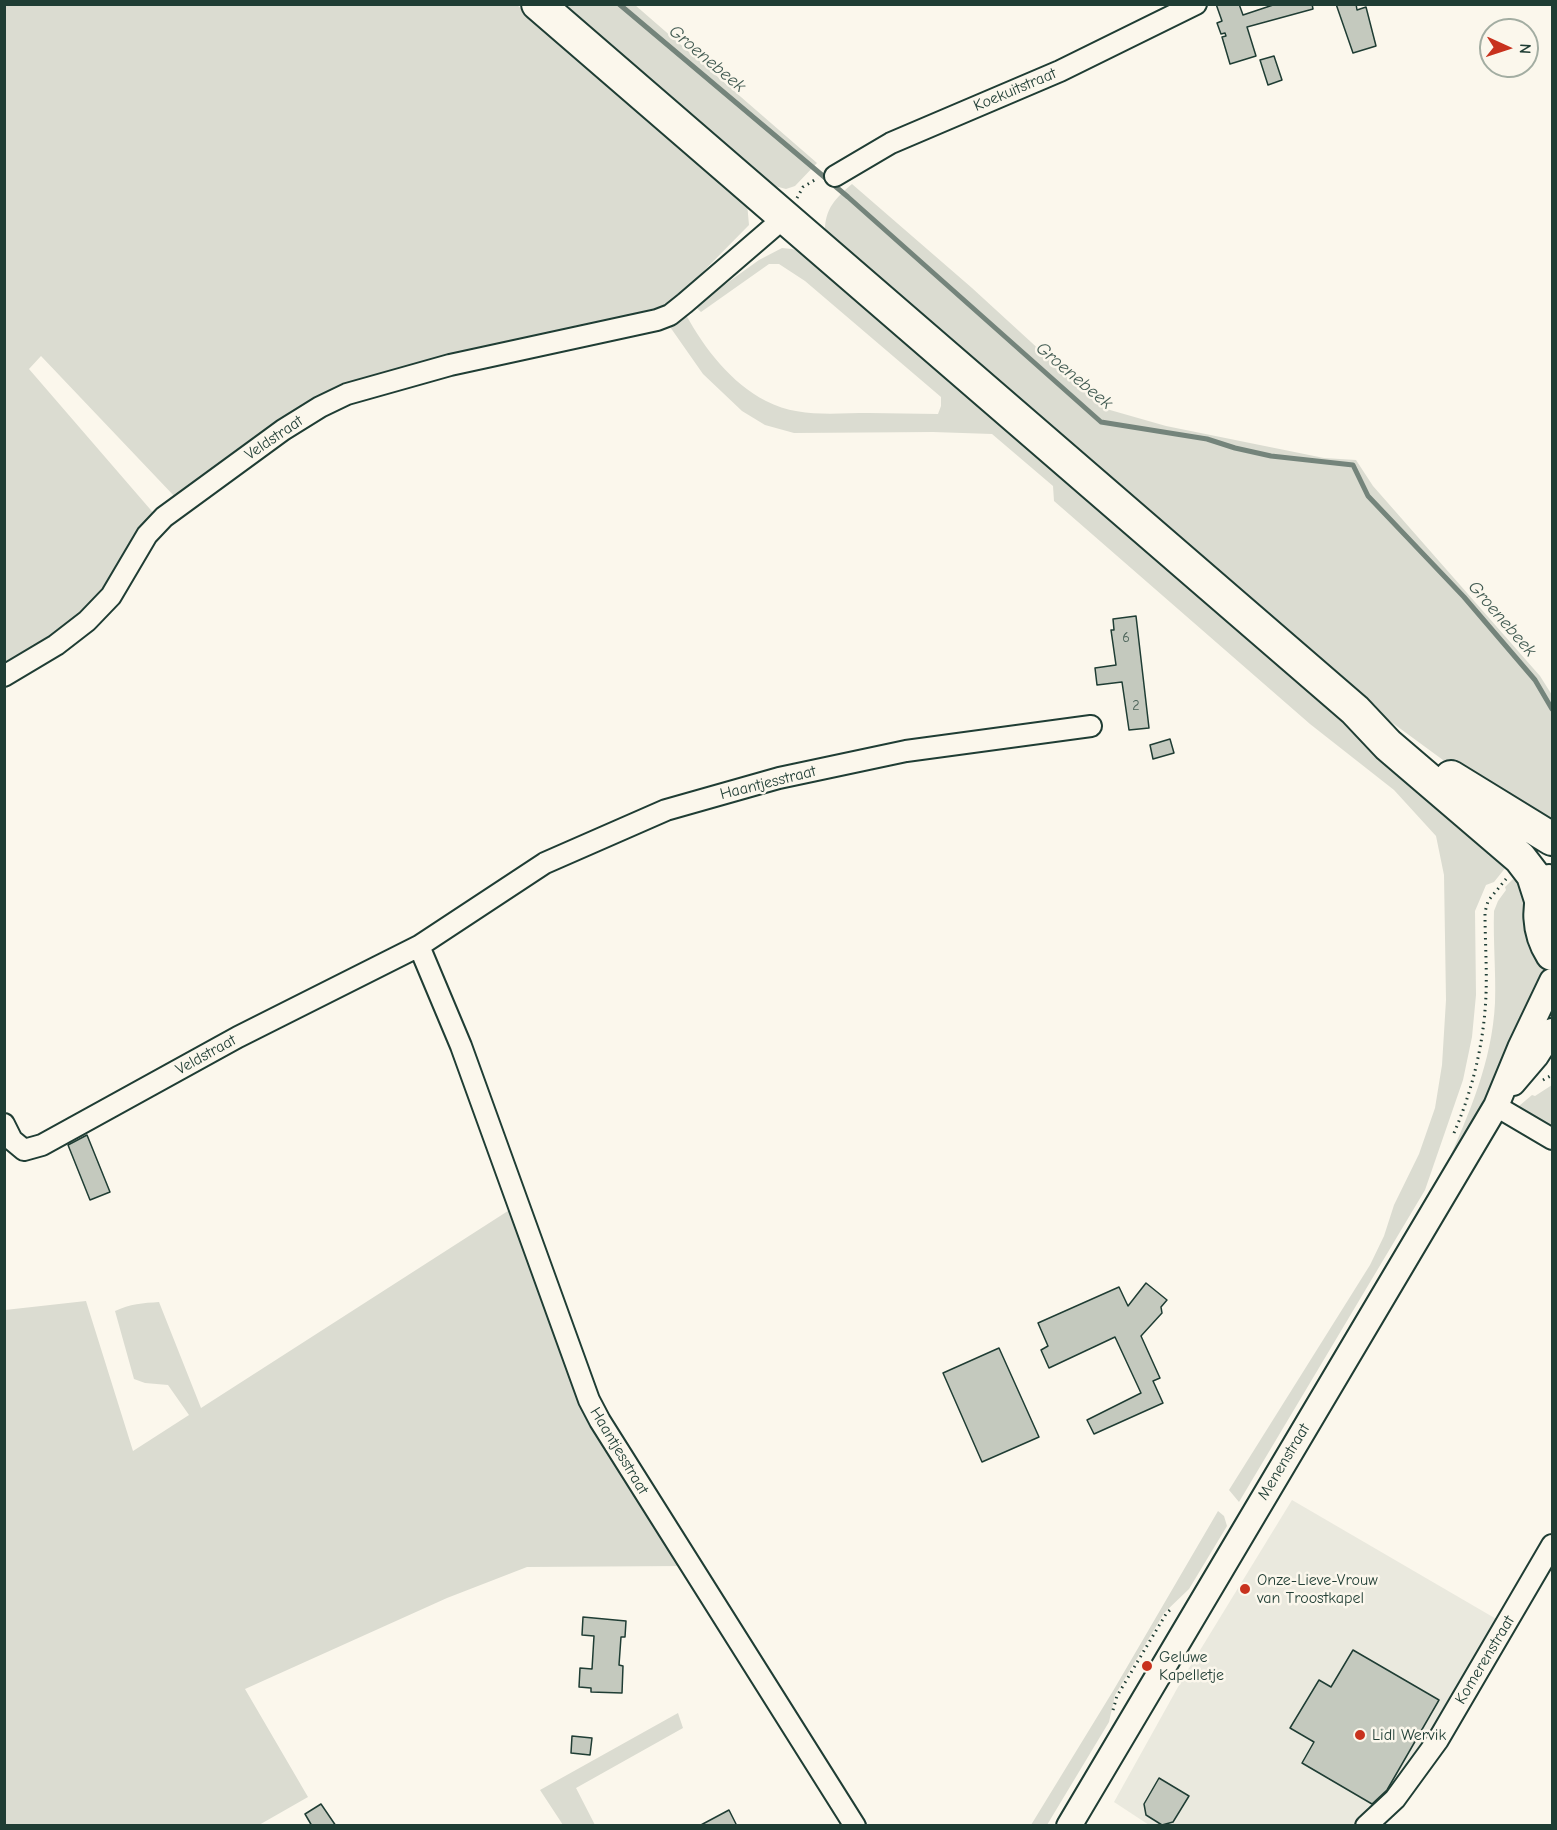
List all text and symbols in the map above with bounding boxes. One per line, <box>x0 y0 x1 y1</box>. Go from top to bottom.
north arrow <box>1479 18 1539 78</box>
water label: Groenebeek <box>664 21 750 97</box>
text: N <box>1516 43 1534 55</box>
street label: Koekuitstraat <box>971 64 1059 116</box>
water label: Groenebeek <box>1031 338 1117 414</box>
street label: Veldstraat <box>241 412 307 464</box>
water label: Groenebeek <box>1463 577 1541 661</box>
house number: 6 <box>1122 630 1130 646</box>
house number: 2 <box>1132 698 1140 714</box>
street label: Haantjesstraat <box>718 762 818 804</box>
street label: Veldstraat <box>172 1031 240 1079</box>
street label: Haantjesstraat <box>585 1404 653 1498</box>
street label: Menenstraat <box>1254 1420 1314 1504</box>
place label: Onze-Lieve-Vrouw van Troostkapel <box>1257 1570 1378 1608</box>
marker: Onze-Lieve-Vrouw van Troostkapel <box>1238 1582 1252 1596</box>
street label: Komerenstraat <box>1451 1612 1519 1708</box>
place label: Geluwe Kapelletje <box>1159 1647 1224 1685</box>
marker: Geluwe Kapelletje <box>1140 1659 1154 1673</box>
place label: Lidl Wervik <box>1372 1725 1446 1745</box>
marker: Lidl Wervik <box>1353 1728 1367 1742</box>

